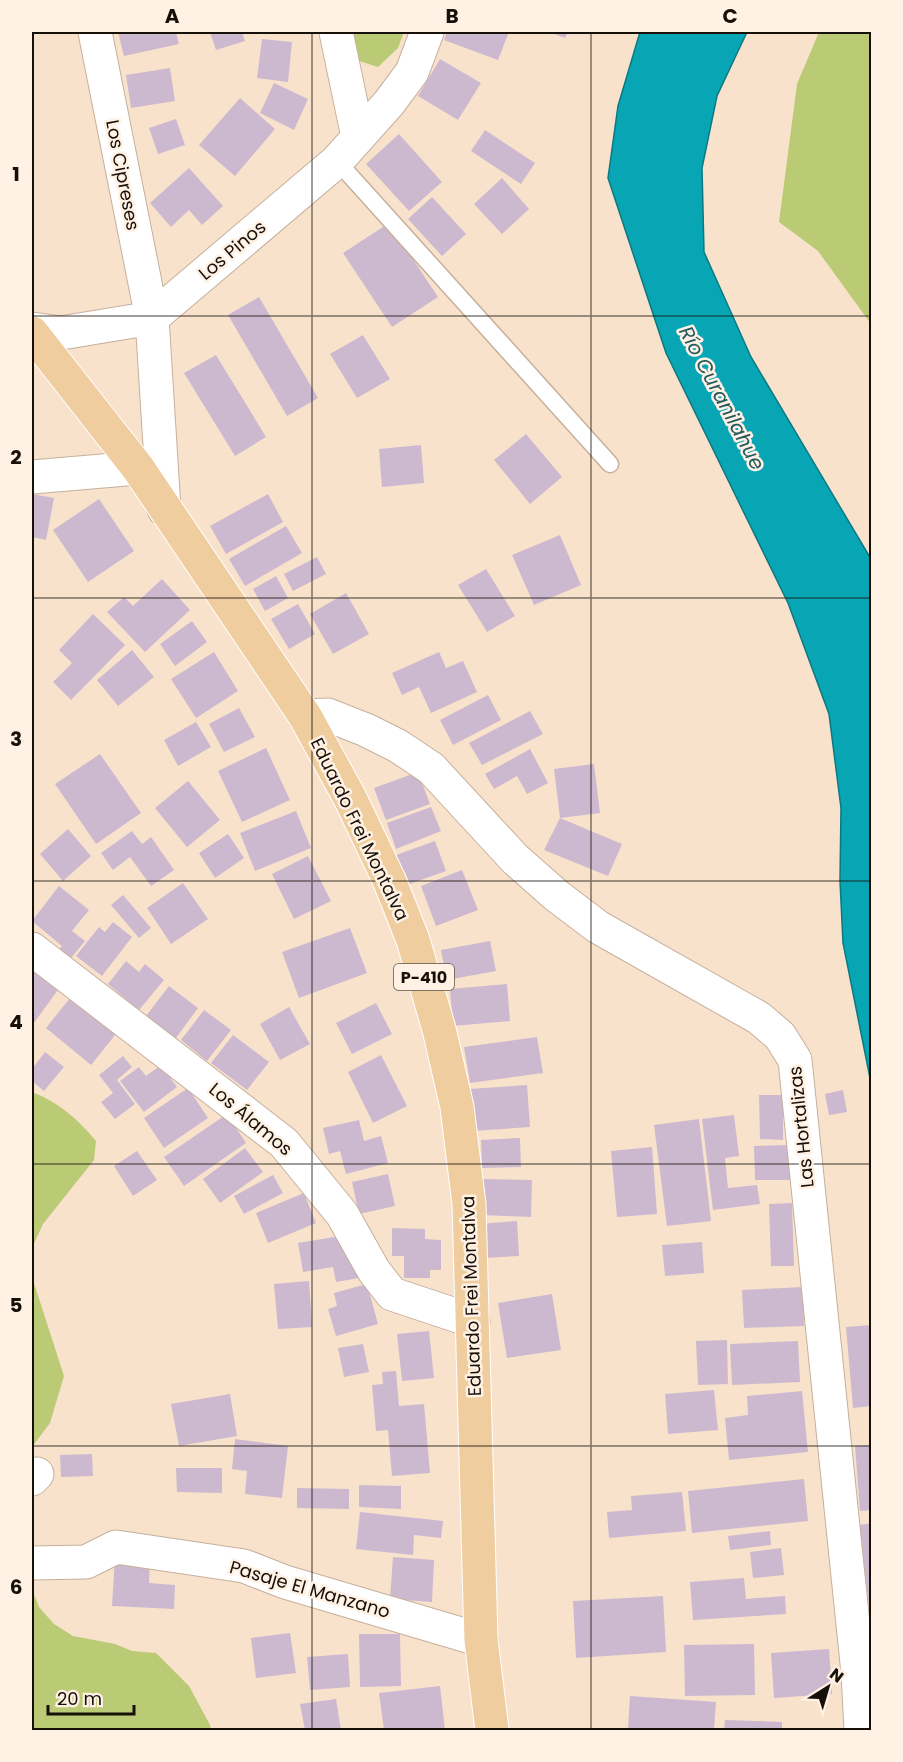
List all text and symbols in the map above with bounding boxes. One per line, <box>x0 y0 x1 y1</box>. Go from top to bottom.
text: A <box>165 2 180 30</box>
text: B <box>445 2 459 30</box>
text: C <box>722 2 738 30</box>
street label: Los Cipreses <box>100 118 146 232</box>
text: 1 <box>12 160 20 188</box>
street label: Los Pinos <box>193 214 271 286</box>
water label: Río Curanilahue <box>672 321 772 475</box>
text: 2 <box>10 443 22 471</box>
text: 3 <box>10 725 22 753</box>
street label: Eduardo Frei Montalva <box>305 733 415 925</box>
road number: P-410 <box>394 964 454 990</box>
text: 4 <box>9 1008 23 1036</box>
street label: Las Hortalizas <box>782 1065 820 1189</box>
street label: Los Álamos <box>204 1077 298 1161</box>
street label: Eduardo Frei Montalva <box>455 1195 487 1397</box>
text: 5 <box>10 1291 23 1319</box>
street label: Pasaje El Manzano <box>227 1554 393 1624</box>
text: 6 <box>10 1573 22 1601</box>
north arrow <box>798 1657 858 1717</box>
text: N <box>825 1663 848 1688</box>
scale bar <box>48 1678 134 1716</box>
text: 20 m <box>57 1686 102 1711</box>

